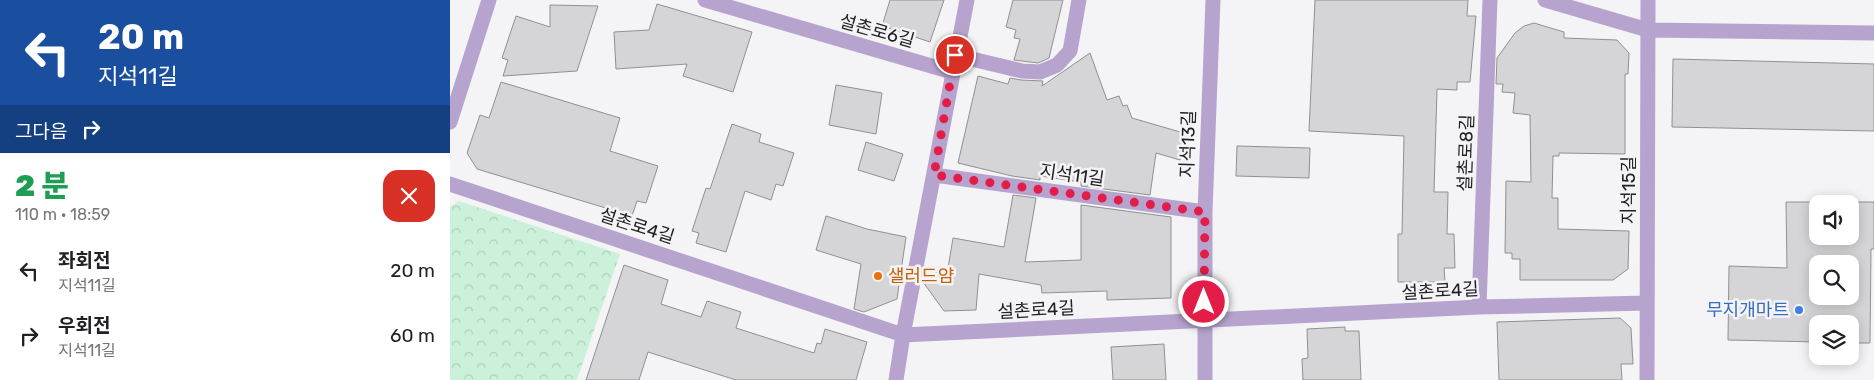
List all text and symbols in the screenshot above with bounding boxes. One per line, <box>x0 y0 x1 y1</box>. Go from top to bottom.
street label: 설촌로6길 <box>837 10 917 52</box>
text: 20 m <box>98 16 184 58</box>
icon: left <box>15 20 80 85</box>
pin <box>934 34 976 76</box>
icon: arrive <box>941 41 969 69</box>
text: 지석11길 <box>98 63 178 90</box>
street label: 지석13길 <box>1176 110 1200 178</box>
street label: 설촌로8길 <box>1454 114 1478 192</box>
icon: right <box>77 115 105 143</box>
text: 그다음 <box>15 120 67 143</box>
street label: 지석15길 <box>1618 156 1640 224</box>
street label: 지석11길 <box>1038 160 1106 190</box>
text: 2 분 <box>15 168 69 204</box>
button: close <box>383 170 435 222</box>
map controls <box>1809 195 1859 365</box>
button: sound <box>1809 195 1859 245</box>
street label: 설촌로4길 <box>597 204 677 248</box>
text: 110 m · 18:59 <box>15 205 110 224</box>
text: 좌회전 <box>58 249 110 272</box>
button: search <box>1809 255 1859 305</box>
icon: left <box>15 257 43 285</box>
text: 20 m <box>390 259 435 282</box>
place label: 샐러드얌 <box>888 265 954 287</box>
marker: 샐러드얌 <box>872 270 884 282</box>
position arrow <box>1177 275 1229 327</box>
text: 지석11길 <box>58 276 116 295</box>
street label: 설촌로4길 <box>1401 278 1479 304</box>
street label: 설촌로4길 <box>997 297 1075 323</box>
place label: 무지개마트 <box>1706 299 1789 321</box>
marker: 무지개마트 <box>1793 304 1805 316</box>
text: 우회전 <box>58 314 110 337</box>
button: layers <box>1809 315 1859 365</box>
icon: right <box>15 322 43 350</box>
text: 60 m <box>390 324 435 347</box>
text: 지석11길 <box>58 341 116 360</box>

